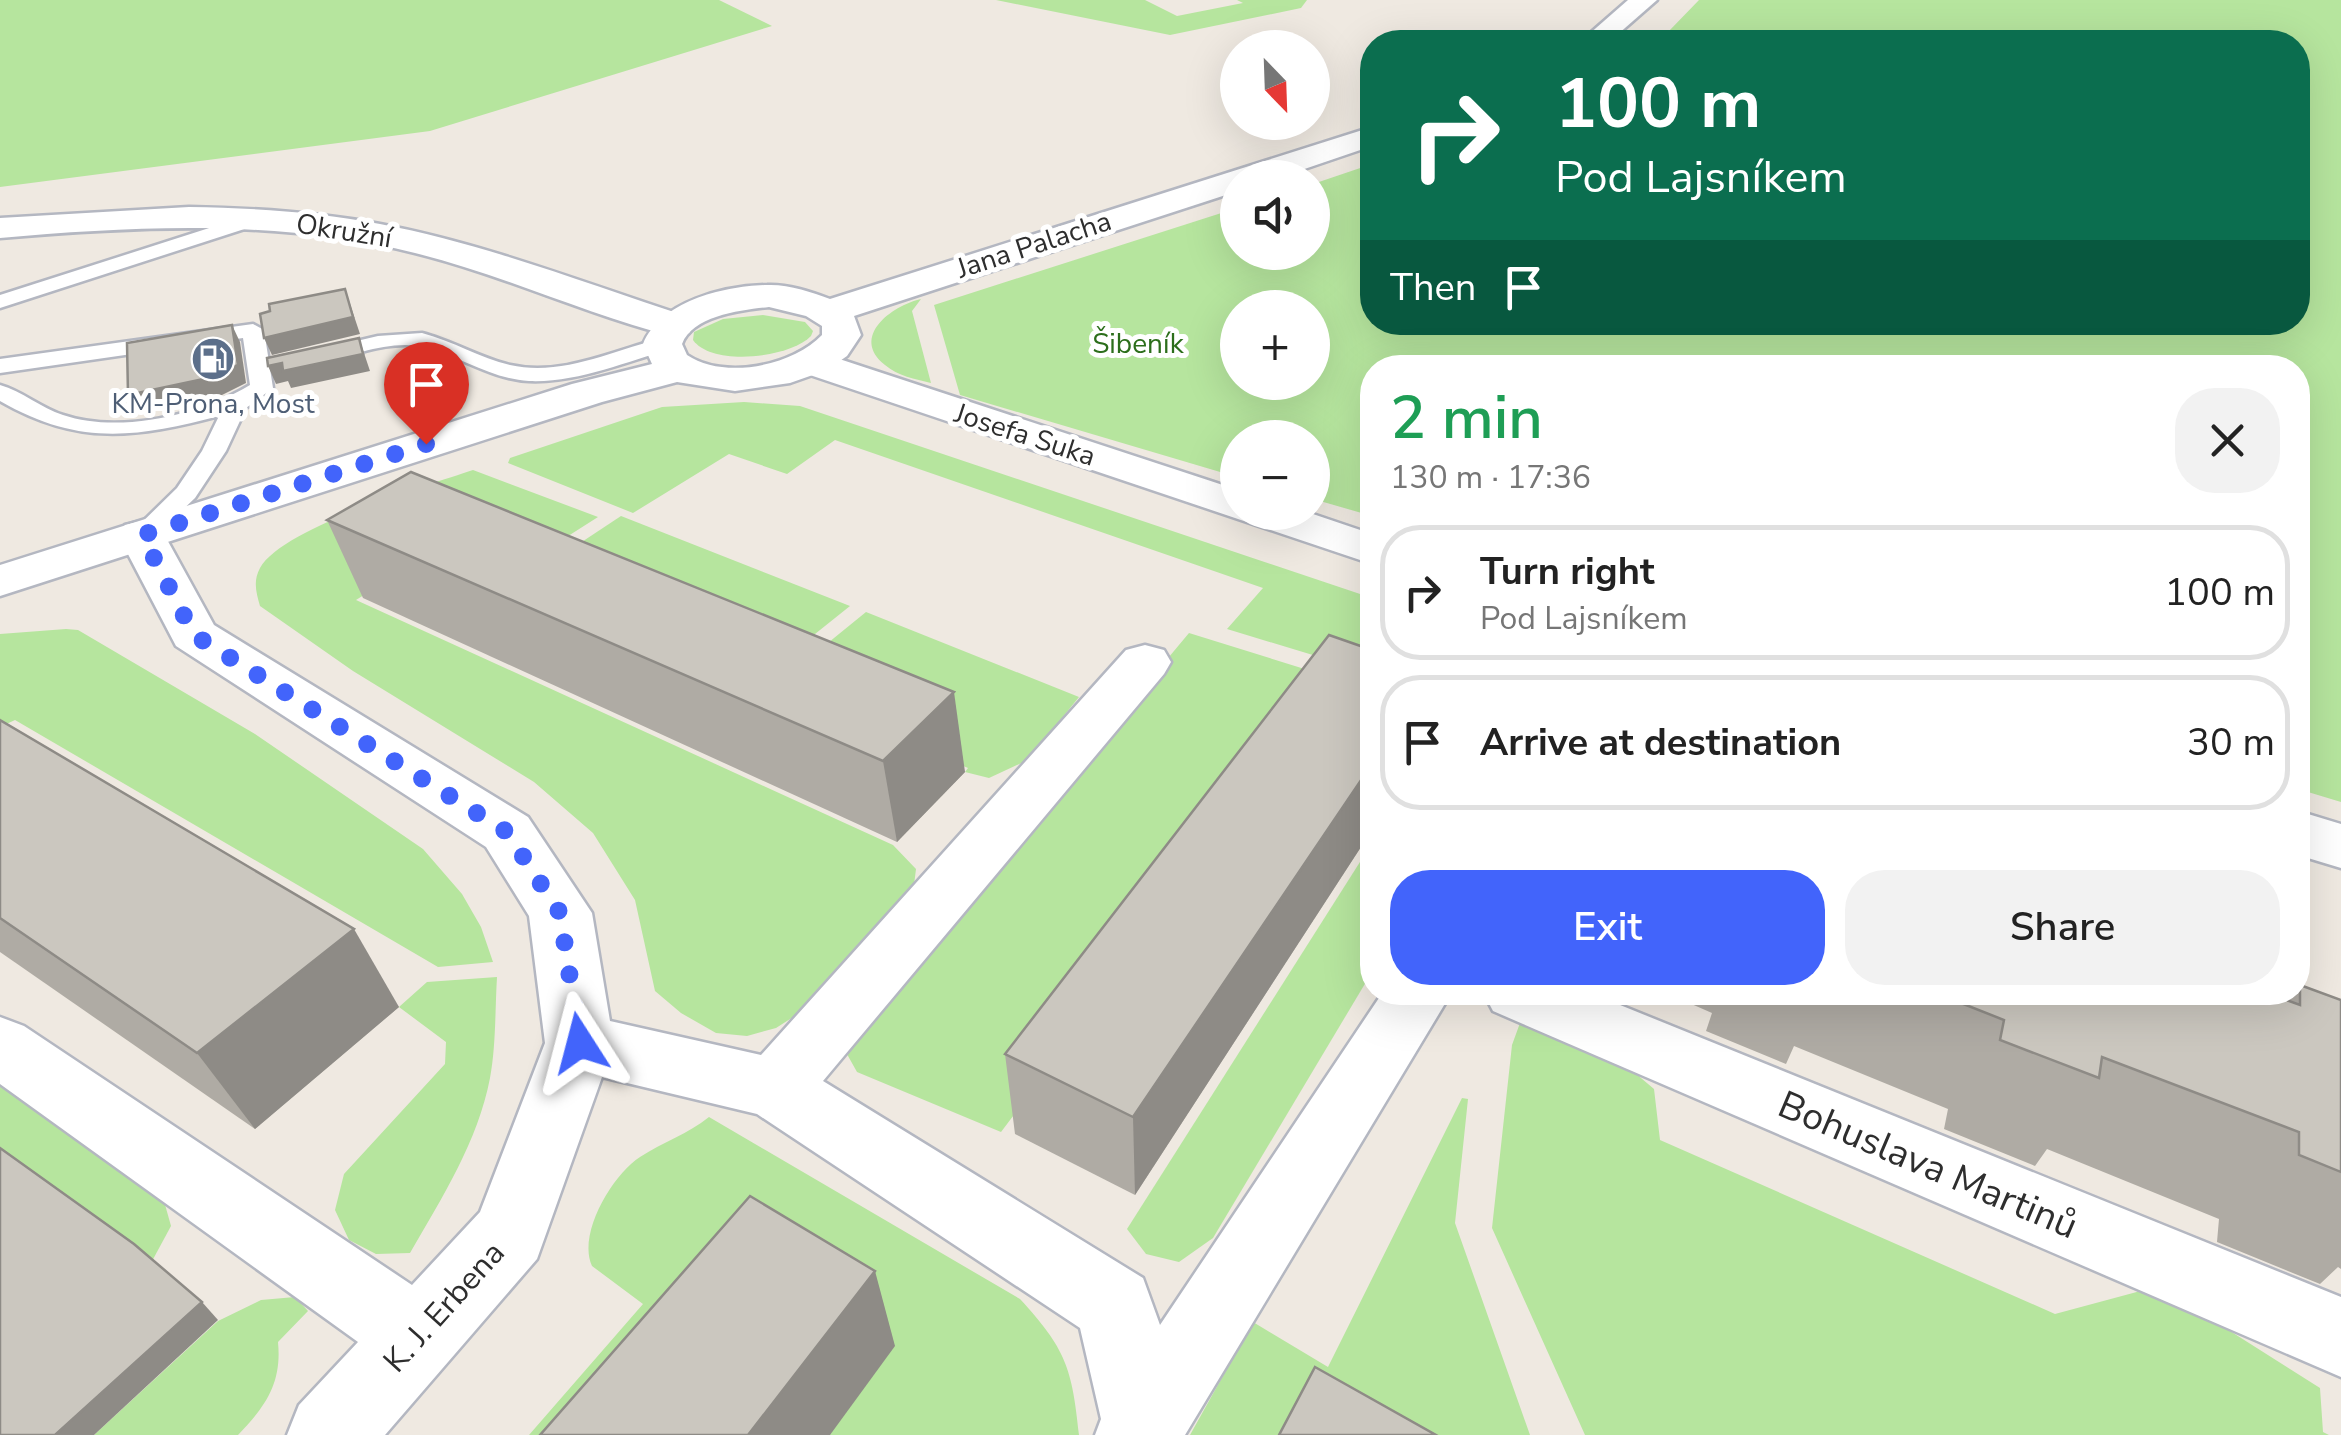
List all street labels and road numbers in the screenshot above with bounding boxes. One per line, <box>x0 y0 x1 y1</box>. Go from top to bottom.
street label: Jana Palacha <box>951 202 1116 288</box>
street label: Okružní <box>293 205 396 258</box>
street label: Josefa Suka <box>949 394 1100 476</box>
street label: Bohuslava Martinů <box>1771 1079 2085 1251</box>
street label: K. J. Erbena <box>374 1232 514 1382</box>

